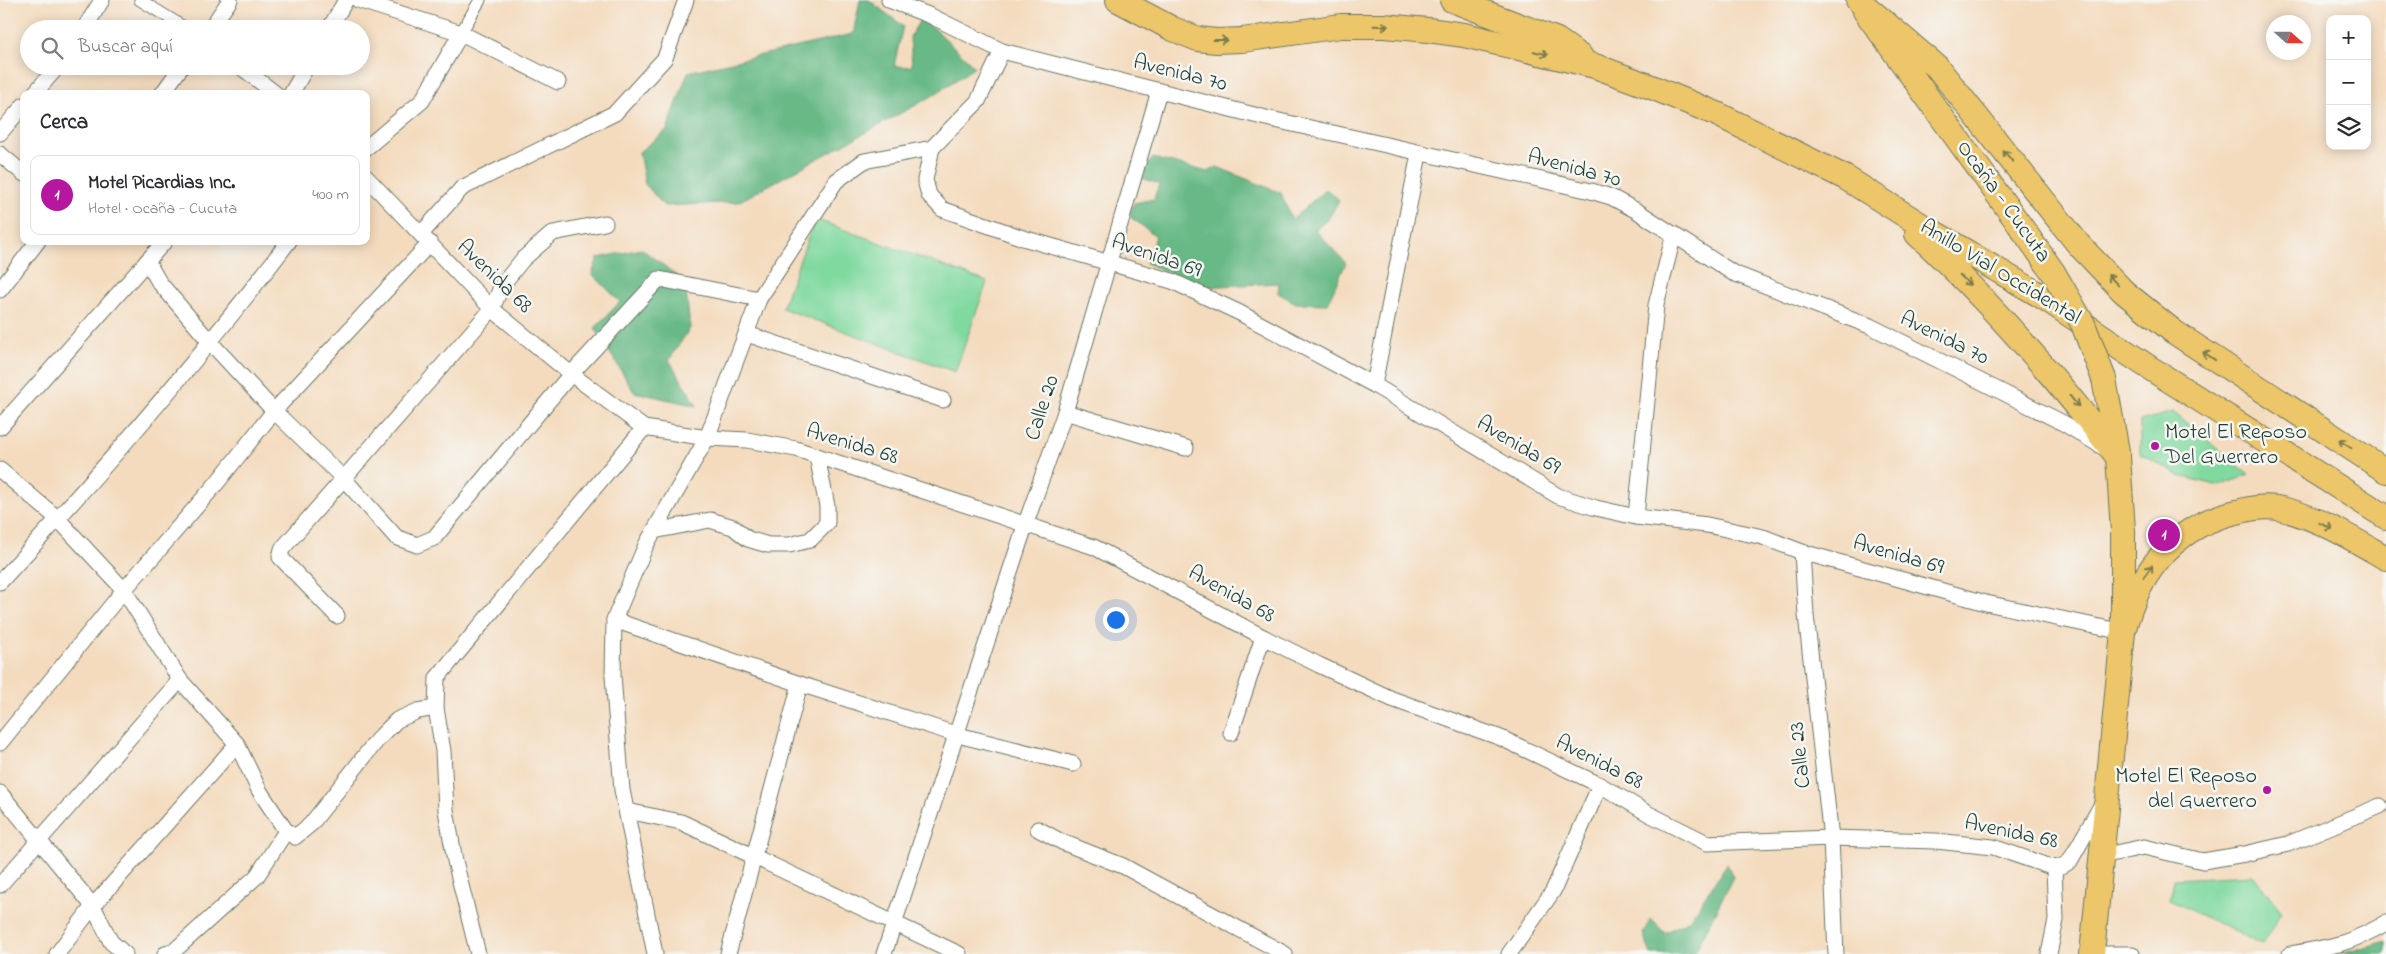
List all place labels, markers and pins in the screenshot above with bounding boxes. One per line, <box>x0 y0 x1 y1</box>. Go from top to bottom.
place label: Motel El Reposo Del Guerrero <box>2164 417 2307 474</box>
marker: Motel El Reposo Del Guerrero <box>2149 440 2161 452</box>
pin: 1 <box>2148 516 2180 554</box>
place label: Motel El Reposo del Guerrero <box>2115 761 2257 818</box>
marker: Motel El Reposo del Guerrero <box>2261 784 2273 796</box>

